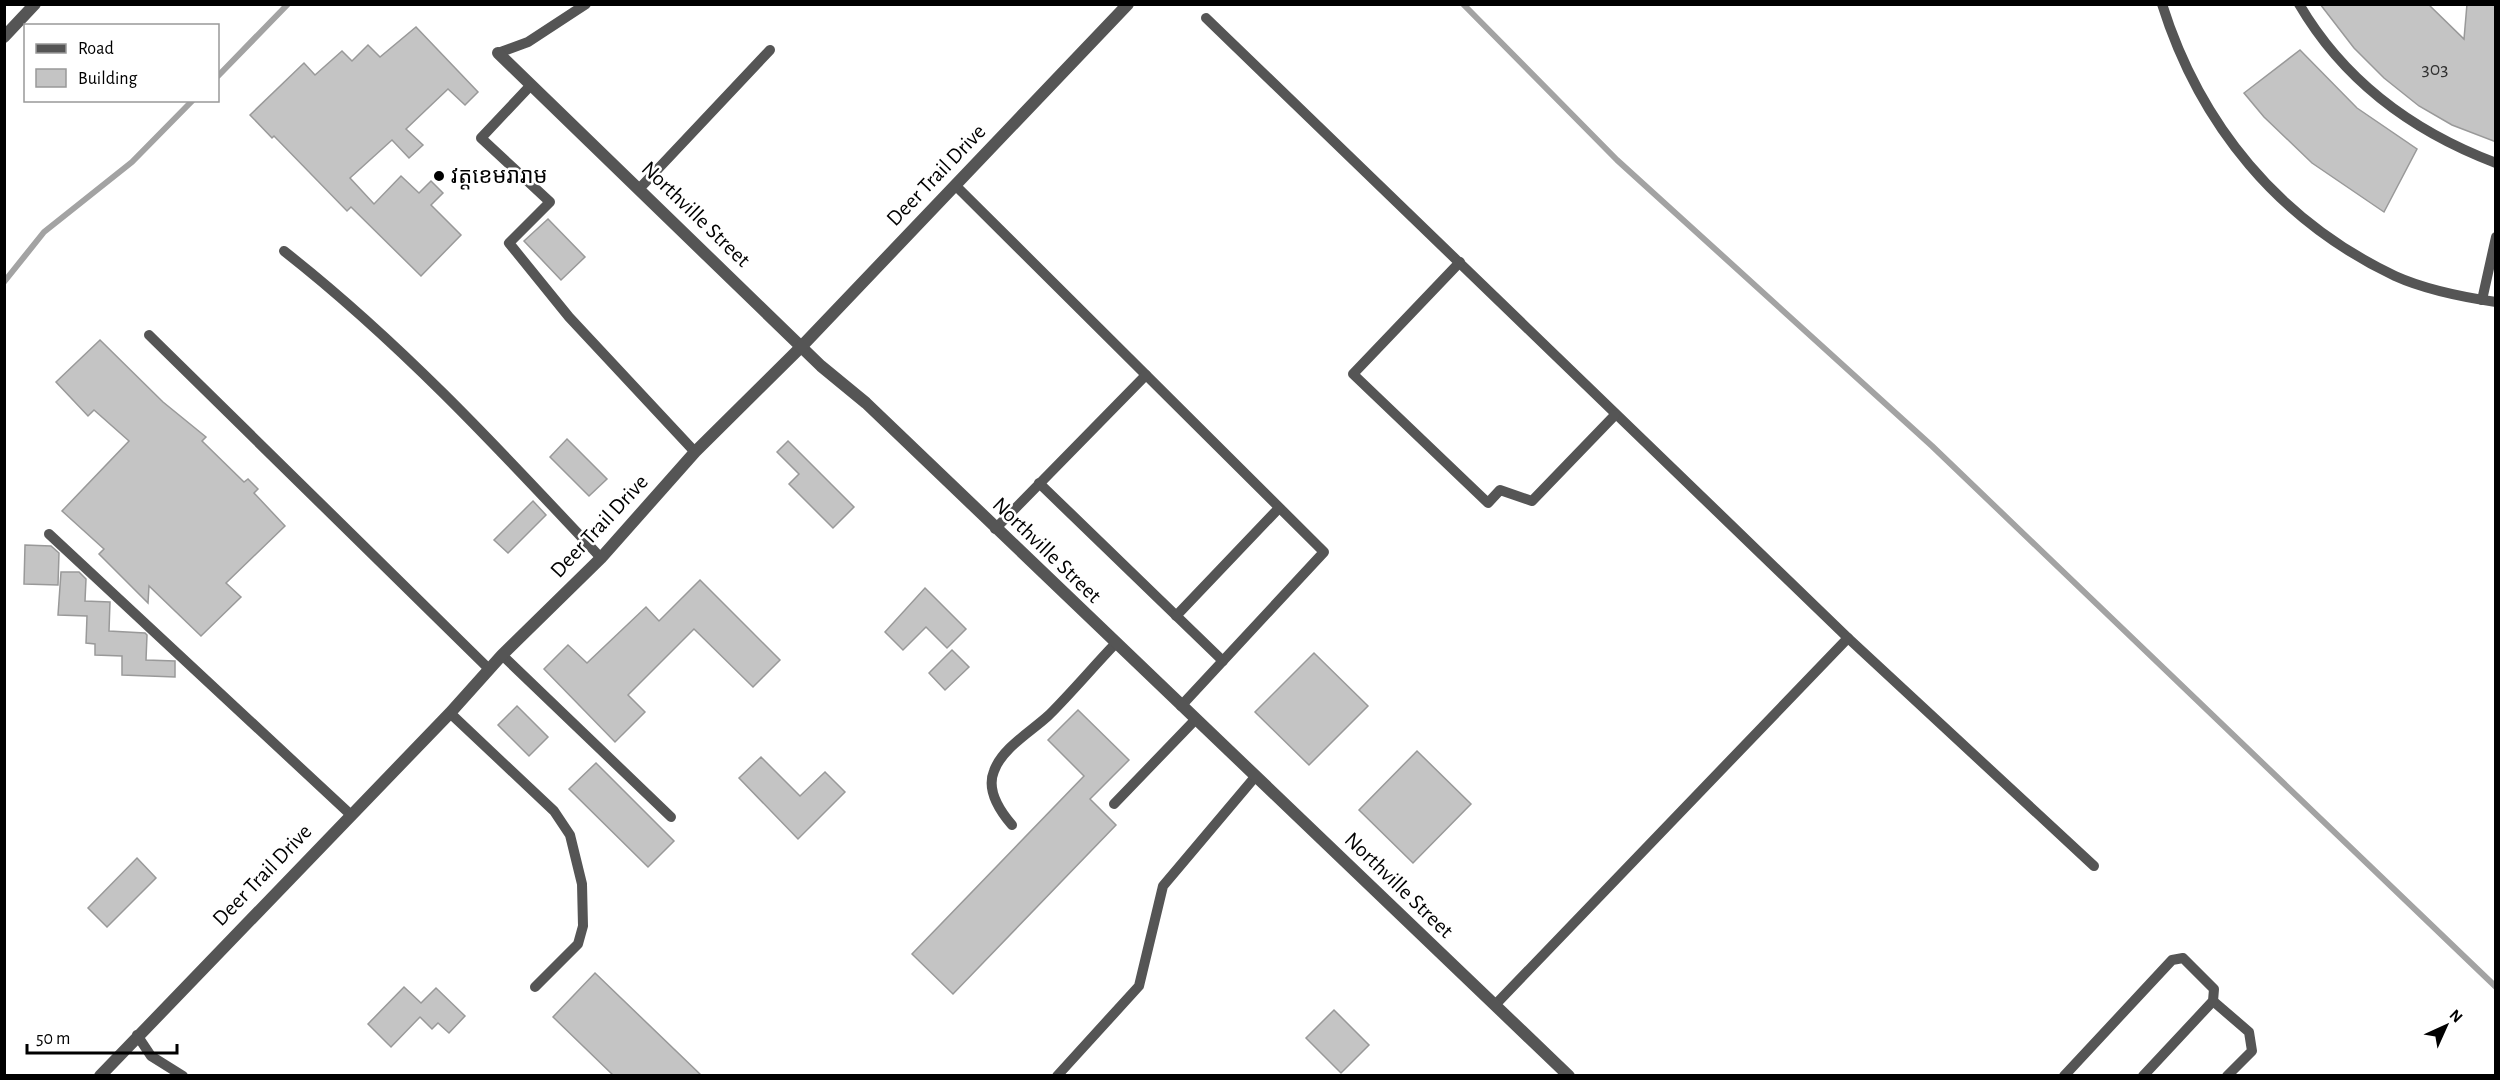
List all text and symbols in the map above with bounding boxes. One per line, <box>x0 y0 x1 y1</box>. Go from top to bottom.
legend <box>24 24 219 102</box>
text: Road <box>78 40 114 58</box>
house number: 303 <box>2421 59 2449 79</box>
text: Building <box>78 70 138 88</box>
street label: Deer Trail Drive <box>882 120 990 230</box>
street label: Northville Street <box>638 157 754 271</box>
place label: វត្តខេមរារាម <box>451 165 547 190</box>
marker: វត្តខេមរារាម <box>432 169 446 183</box>
street label: Deer Trail Drive <box>546 470 652 582</box>
street label: Northville Street <box>989 493 1105 607</box>
street label: Deer Trail Drive <box>208 820 316 930</box>
street label: Northville Street <box>1341 828 1457 942</box>
north arrow <box>2416 996 2476 1056</box>
text: N <box>2446 1007 2465 1026</box>
scale bar <box>27 1017 177 1055</box>
text: 50 m <box>36 1030 70 1048</box>

